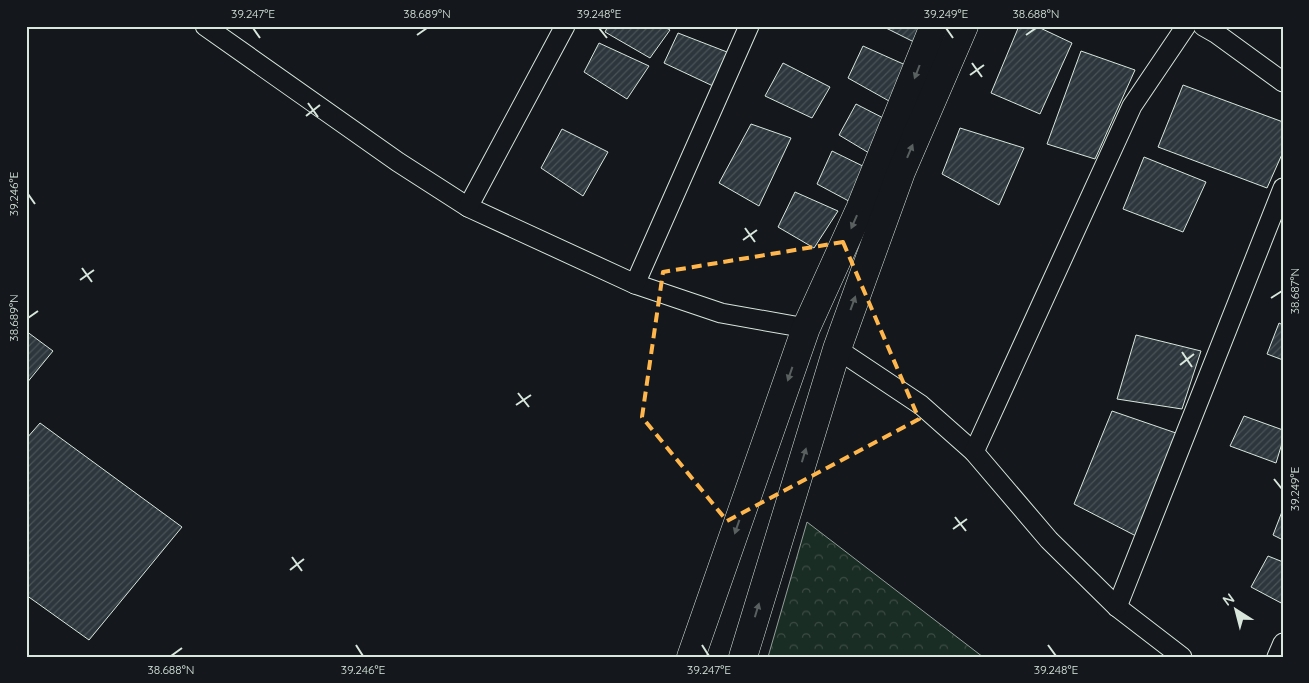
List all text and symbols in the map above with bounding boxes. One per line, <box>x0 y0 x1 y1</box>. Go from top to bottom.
text: 39.247°E <box>231 6 275 21</box>
text: 38.689°N <box>403 6 451 21</box>
text: 39.248°E <box>577 6 622 21</box>
text: 39.249°E <box>924 6 969 21</box>
text: 38.688°N <box>1012 6 1060 21</box>
one-way arrow <box>913 65 921 80</box>
one-way arrow <box>907 144 915 158</box>
text: 39.246°E <box>6 171 21 216</box>
one-way arrow <box>850 215 858 229</box>
text: 38.687°N <box>1287 268 1302 314</box>
text: 38.689°N <box>6 294 21 342</box>
one-way arrow <box>849 295 857 310</box>
one-way arrow <box>786 367 794 382</box>
one-way arrow <box>801 447 809 462</box>
text: 39.249°E <box>1287 466 1302 511</box>
one-way arrow <box>732 520 740 535</box>
north arrow <box>1212 586 1262 636</box>
text: N <box>1219 589 1238 610</box>
one-way arrow <box>754 602 762 617</box>
text: 38.688°N <box>147 662 195 677</box>
text: 39.246°E <box>341 662 386 677</box>
text: 39.247°E <box>687 662 731 677</box>
text: 39.248°E <box>1034 662 1079 677</box>

